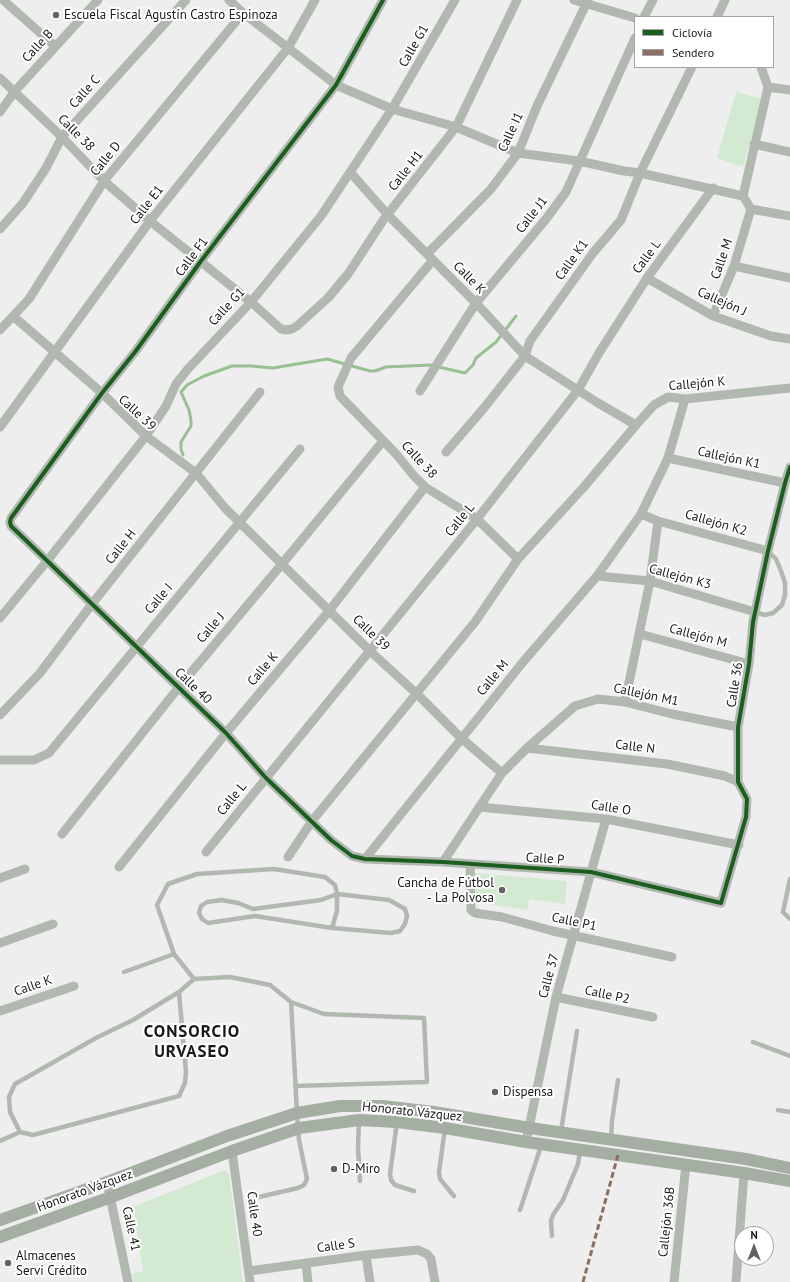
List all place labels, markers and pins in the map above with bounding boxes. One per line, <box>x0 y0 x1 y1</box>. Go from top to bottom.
place label: Escuela Fiscal Agustín Castro Espinoza <box>64 7 278 23</box>
marker: Escuela Fiscal Agustín Castro Espinoza <box>51 10 61 20</box>
place label: Cancha de Fútbol - La Polvosa <box>397 875 494 906</box>
marker: Cancha de Fútbol - La Polvosa <box>497 885 507 895</box>
place label: Dispensa <box>503 1084 553 1100</box>
marker: Dispensa <box>490 1087 500 1097</box>
place label: D-Miro <box>342 1161 380 1177</box>
marker: D-Miro <box>329 1164 339 1174</box>
place label: Almacenes Servi Crédito <box>16 1248 87 1279</box>
marker: Almacenes Servi Crédito <box>3 1258 13 1268</box>

